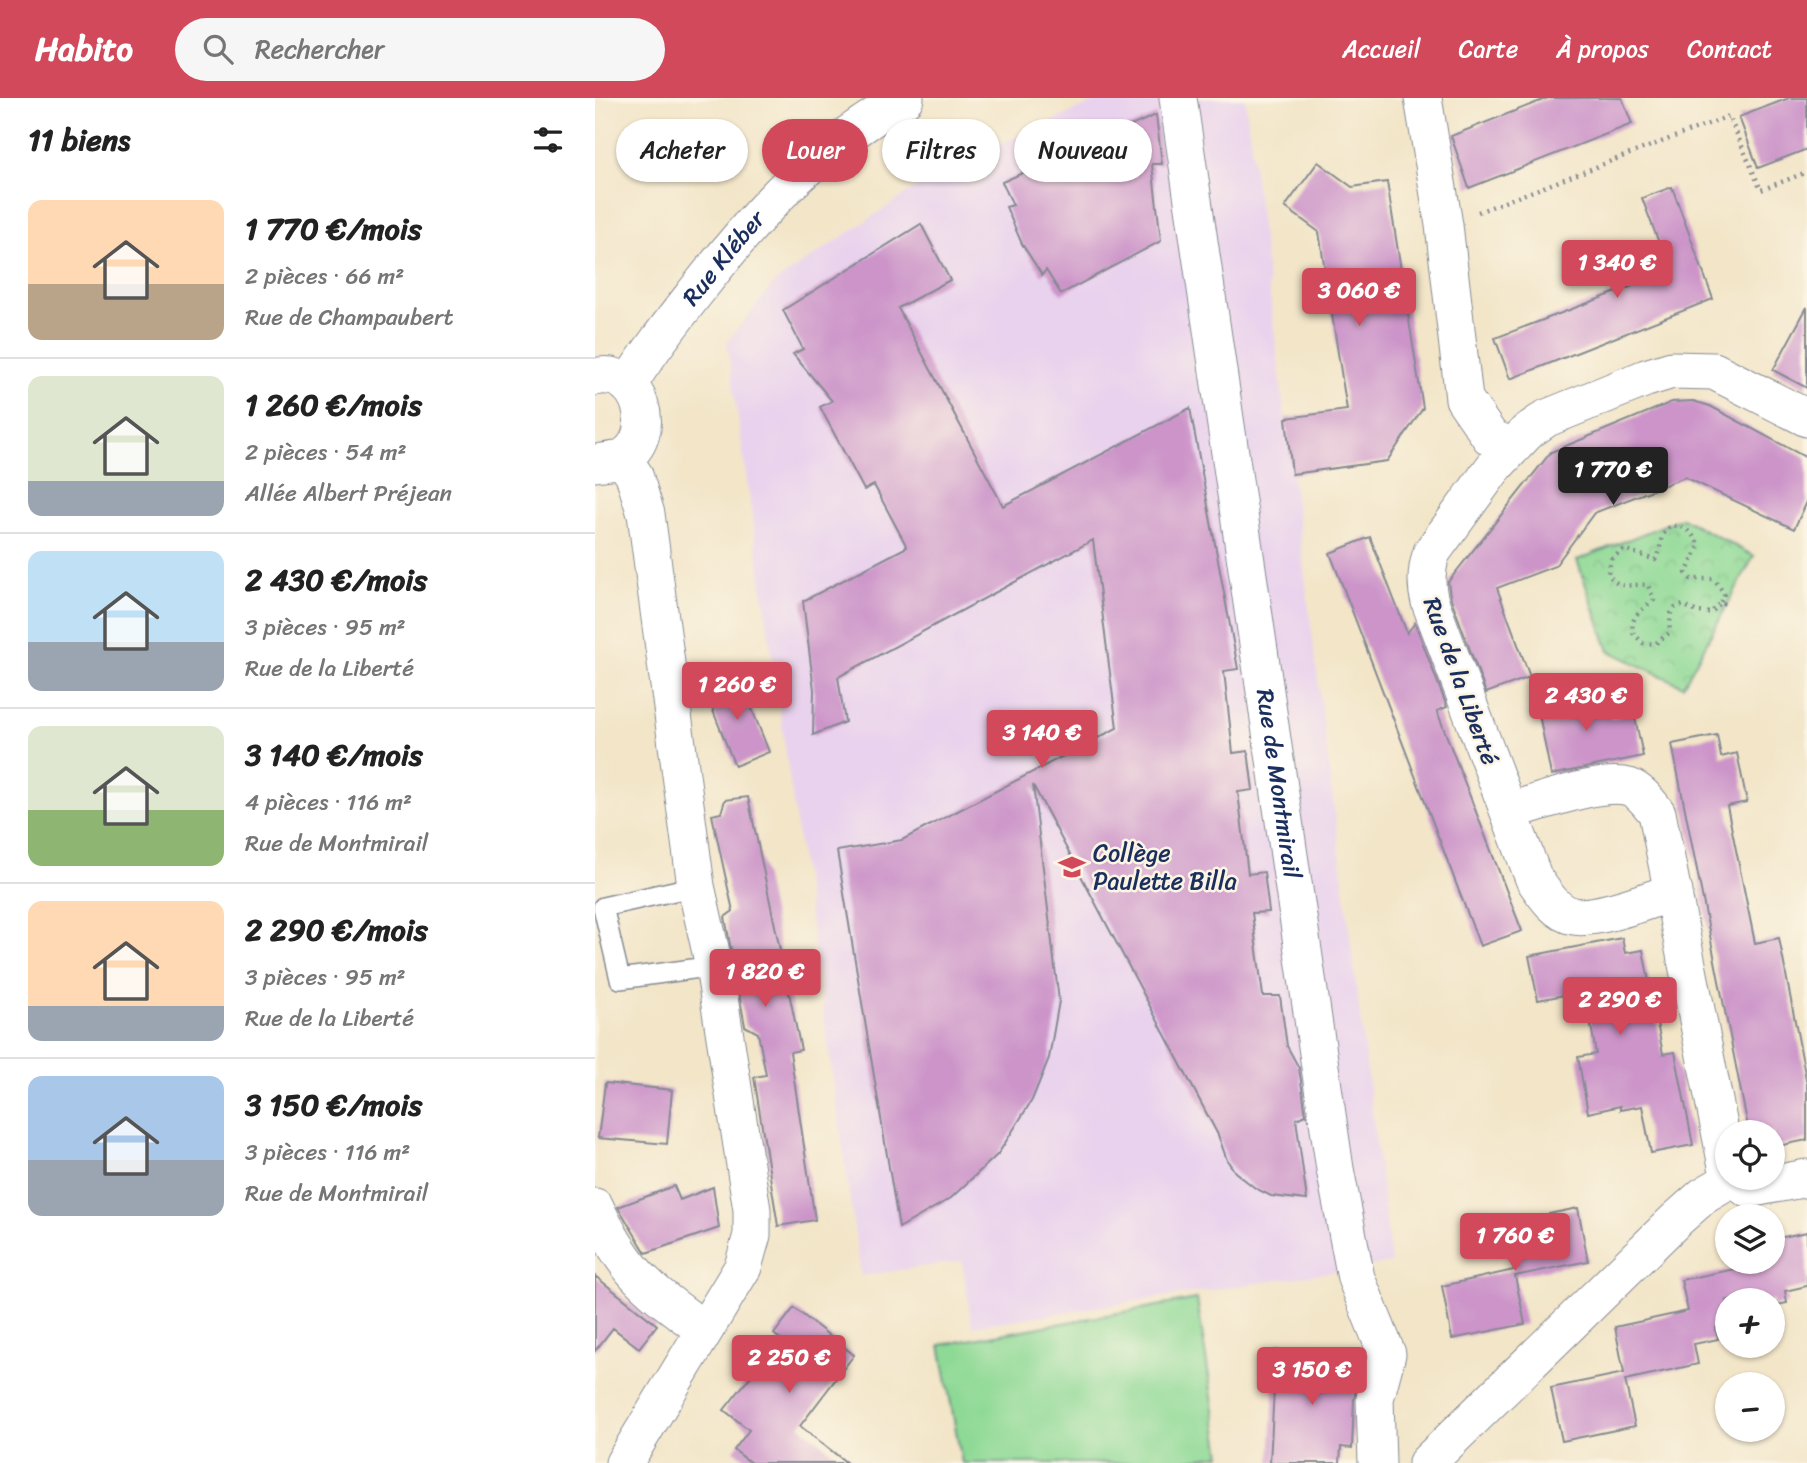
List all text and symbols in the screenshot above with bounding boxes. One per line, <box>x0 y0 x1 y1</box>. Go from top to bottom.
search box <box>175 18 665 81</box>
text: Habito <box>35 20 133 78</box>
text: Rechercher <box>255 26 384 72</box>
text: Accueil <box>1342 28 1421 70</box>
text: Carte <box>1459 28 1518 70</box>
text: À propos <box>1556 28 1649 70</box>
text: Contact <box>1687 28 1772 70</box>
icon: search <box>199 30 237 68</box>
text: 11 biens <box>28 113 130 167</box>
chip: Acheter <box>616 119 748 182</box>
chip: Louer <box>762 119 868 182</box>
chip: Filtres <box>882 119 1000 182</box>
chip: Nouveau <box>1014 119 1152 182</box>
icon: filters <box>529 121 567 159</box>
street label: Rue Kléber <box>671 199 777 315</box>
text: 1 770 €/mois <box>245 202 422 256</box>
icon: home <box>84 228 168 312</box>
pin: 1 340 € <box>1552 240 1682 300</box>
text: 1 340 € <box>1578 242 1656 283</box>
text: 2 pièces · 66 m² <box>245 256 404 297</box>
pin: 3 060 € <box>1294 268 1424 328</box>
text: 3 060 € <box>1318 270 1400 311</box>
text: Rue de Champaubert <box>245 297 454 338</box>
text: 1 260 €/mois <box>245 378 422 432</box>
icon: home <box>84 404 168 488</box>
text: 2 pièces · 54 m² <box>245 432 407 473</box>
pin: 1 770 € <box>1548 448 1678 507</box>
text: 1 770 € <box>1574 449 1652 490</box>
text: Allée Albert Préjean <box>245 473 452 514</box>
text: 2 430 €/mois <box>245 553 427 607</box>
icon: home <box>84 579 168 663</box>
street label: Rue de la Liberté <box>1411 591 1511 771</box>
text: 3 pièces · 95 m² <box>245 607 406 648</box>
text: Rue de la Liberté <box>245 648 414 689</box>
pin: 1 260 € <box>672 662 802 722</box>
text: 1 260 € <box>698 664 776 705</box>
pin: 2 430 € <box>1521 674 1651 733</box>
text: 2 430 € <box>1545 675 1627 716</box>
street label: Rue de Montmirail <box>1244 686 1313 883</box>
pin: 3 140 € <box>977 710 1107 770</box>
text: 3 140 € <box>1003 712 1081 753</box>
text: 3 140 €/mois <box>245 728 423 782</box>
icon: home <box>84 754 168 838</box>
text: 4 pièces · 116 m² <box>245 782 412 823</box>
text: Rue de Montmirail <box>245 823 428 864</box>
place label: Collège Paulette Billa <box>1093 832 1237 902</box>
school or university icon: Collège Paulette Billa <box>1057 852 1087 882</box>
text: 2 290 €/mois <box>245 903 428 957</box>
icon: home <box>84 929 168 1013</box>
pin: 1 820 € <box>700 950 830 1009</box>
text: 1 820 € <box>726 951 804 992</box>
text: 3 pièces · 95 m² <box>245 957 406 998</box>
pin: 2 290 € <box>1555 978 1685 1037</box>
text: 2 290 € <box>1579 979 1661 1020</box>
text: Rue de la Liberté <box>245 998 414 1039</box>
text: 3 150 €/mois <box>245 1078 422 1132</box>
icon: home <box>84 1104 168 1188</box>
map controls <box>1715 1120 1785 1442</box>
button: locate <box>1715 1120 1785 1190</box>
text: 3 pièces · 116 m² <box>245 1132 410 1173</box>
text: Rue de Montmirail <box>245 1173 428 1214</box>
button: layers <box>1715 1204 1785 1274</box>
pin: 1 760 € <box>1450 1214 1580 1273</box>
text: 1 760 € <box>1476 1215 1554 1256</box>
button: + <box>1715 1288 1785 1358</box>
pin: 2 250 € <box>724 1336 854 1395</box>
text: 2 250 € <box>748 1337 830 1378</box>
pin: 3 150 € <box>1247 1348 1377 1407</box>
text: 3 150 € <box>1273 1349 1351 1390</box>
button: − <box>1715 1372 1785 1442</box>

